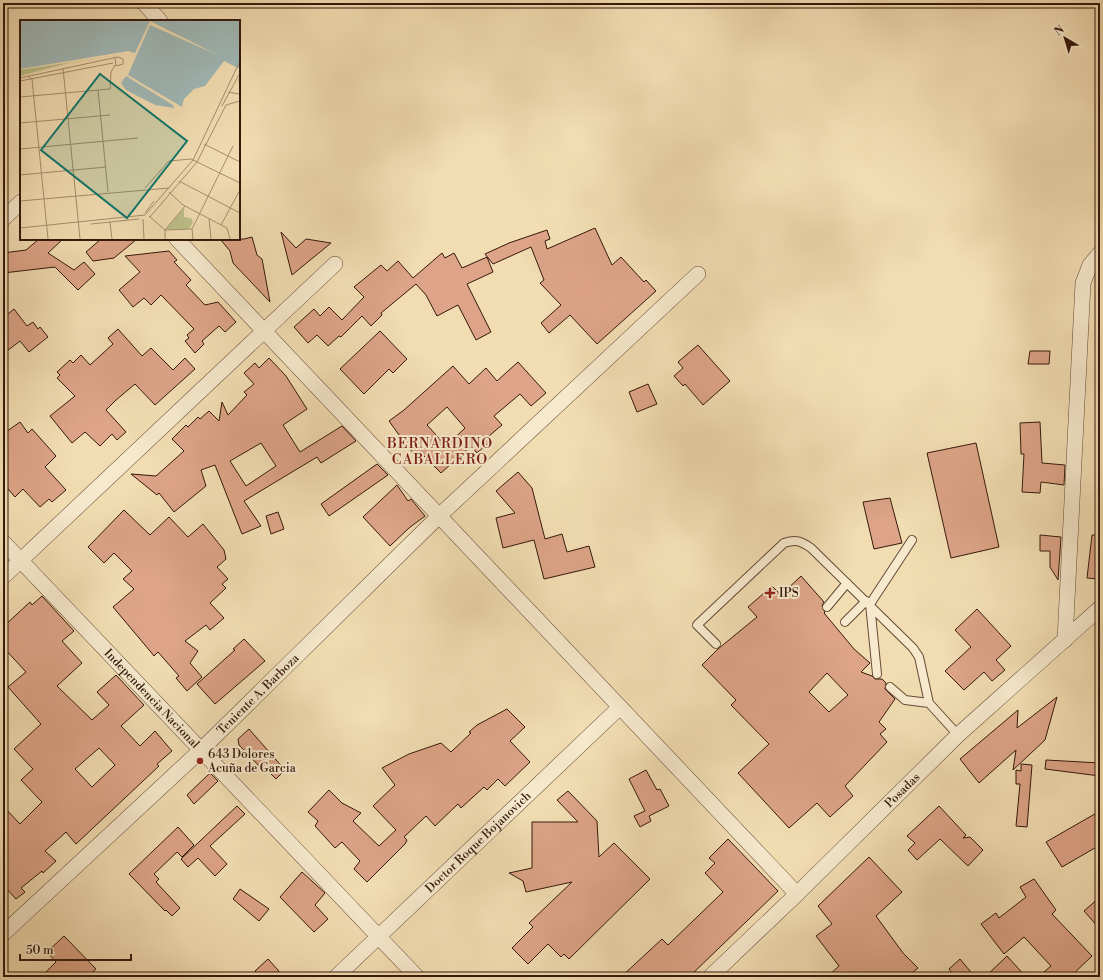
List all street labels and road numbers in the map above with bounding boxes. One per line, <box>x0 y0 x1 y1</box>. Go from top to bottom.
street label: Independencia Nacional <box>101 646 203 752</box>
street label: Teniente A. Barboza <box>214 650 303 738</box>
street label: Posadas <box>881 769 923 811</box>
street label: Doctor Roque Bojanovich <box>422 788 534 896</box>

